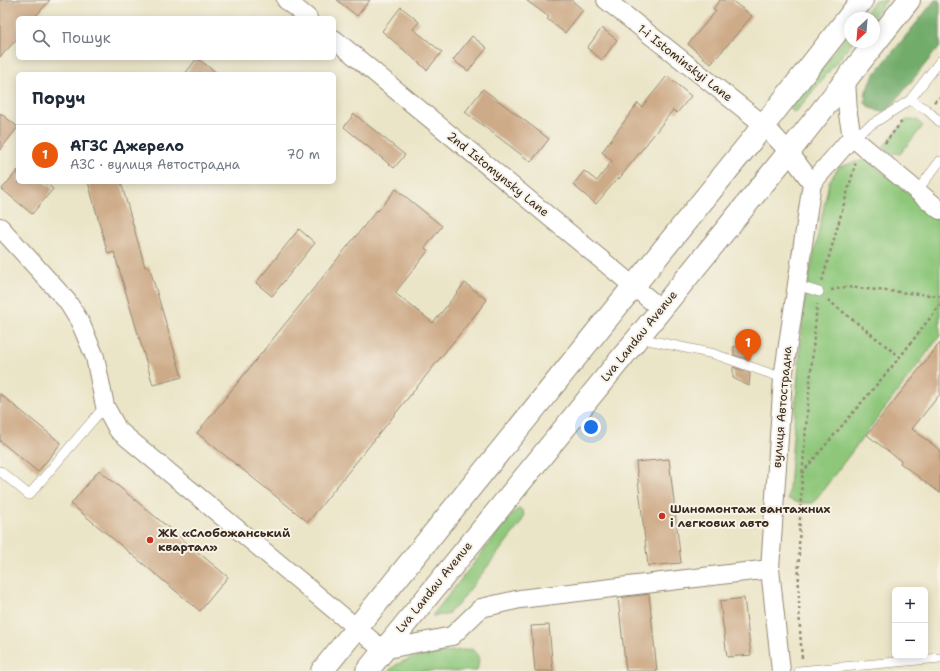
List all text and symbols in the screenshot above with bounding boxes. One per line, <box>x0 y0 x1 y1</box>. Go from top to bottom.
north arrow <box>844 12 880 48</box>
search box <box>16 16 336 60</box>
street label: 1-i Istominskyi Lane <box>634 21 736 105</box>
icon: search <box>30 27 52 49</box>
text: Пошук <box>62 28 111 48</box>
text: Поруч <box>32 87 85 109</box>
street label: 2nd Istomynsky Lane <box>444 128 552 220</box>
text: АГЗС Джерело <box>70 136 184 156</box>
text: 1 <box>42 146 48 163</box>
text: 70 m <box>286 146 320 163</box>
text: АЗС · вулиця Автострадна <box>70 156 240 173</box>
street label: Lva Landau Avenue <box>597 287 681 385</box>
pin: 1 <box>735 329 761 362</box>
street label: вулиця Автострадна <box>769 345 795 469</box>
your location <box>581 417 601 437</box>
place label: Шиномонтаж вантажних і легкових авто <box>670 501 831 531</box>
marker: Шиномонтаж вантажних і легкових авто <box>657 511 667 521</box>
place label: ЖК «Слобожанський квартал» <box>158 525 291 555</box>
marker: ЖК «Слобожанський квартал» <box>145 535 155 545</box>
street label: Lva Landau Avenue <box>392 538 476 636</box>
map controls <box>892 587 928 659</box>
button: + <box>892 587 928 623</box>
button: − <box>892 623 928 659</box>

